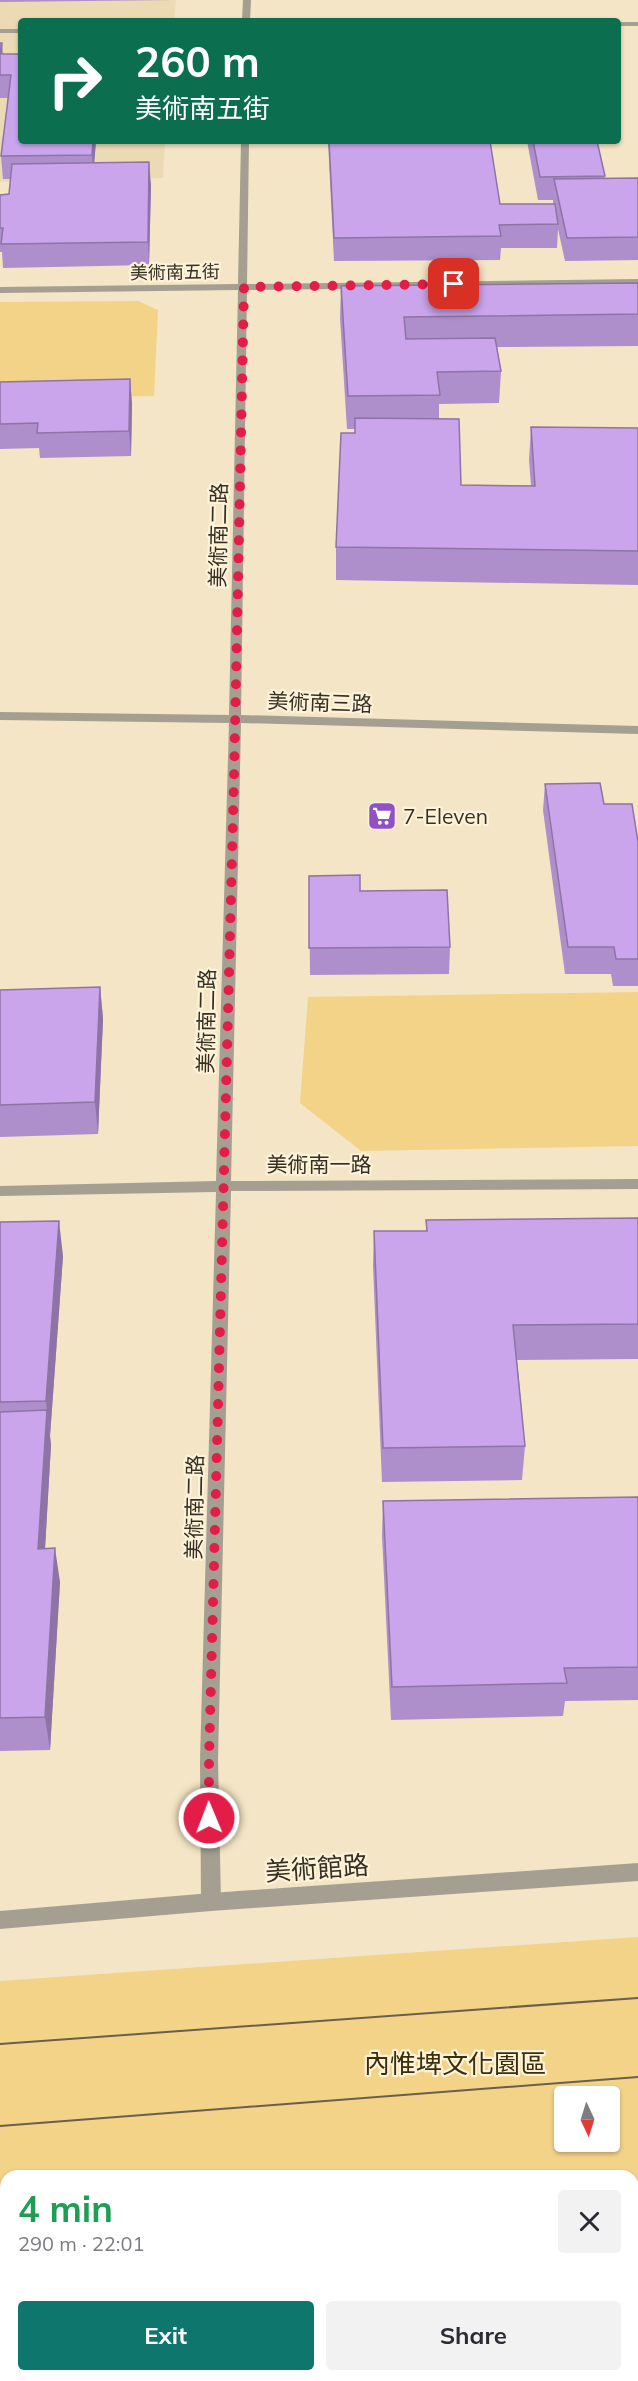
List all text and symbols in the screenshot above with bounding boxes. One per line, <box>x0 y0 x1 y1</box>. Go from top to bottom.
text: 260 m <box>135 35 260 88</box>
icon: right <box>36 42 114 120</box>
text: 美術南五街 <box>135 91 270 125</box>
pin <box>428 258 479 309</box>
street label: 美術南五街 <box>130 260 220 284</box>
icon: arrive <box>437 267 470 300</box>
street label: 美術南二路 <box>204 482 232 588</box>
street label: 美術南三路 <box>267 687 373 717</box>
supermarket icon: 7-Eleven <box>366 800 398 832</box>
place label: 7-Eleven <box>403 803 488 829</box>
street label: 美術南二路 <box>192 968 220 1074</box>
street label: 美術南一路 <box>267 1151 372 1177</box>
street label: 美術南二路 <box>180 1454 208 1560</box>
position arrow <box>177 1786 241 1850</box>
street label: 美術館路 <box>264 1848 370 1888</box>
park label: 內惟埤文化園區 <box>364 2047 546 2080</box>
north arrow <box>554 2086 620 2152</box>
map controls <box>554 2086 620 2152</box>
text: 4 min <box>18 2186 113 2231</box>
button: close <box>558 2190 621 2253</box>
text: 290 m · 22:01 <box>18 2231 144 2256</box>
button: Exit <box>18 2301 314 2370</box>
button: Share <box>326 2301 621 2370</box>

